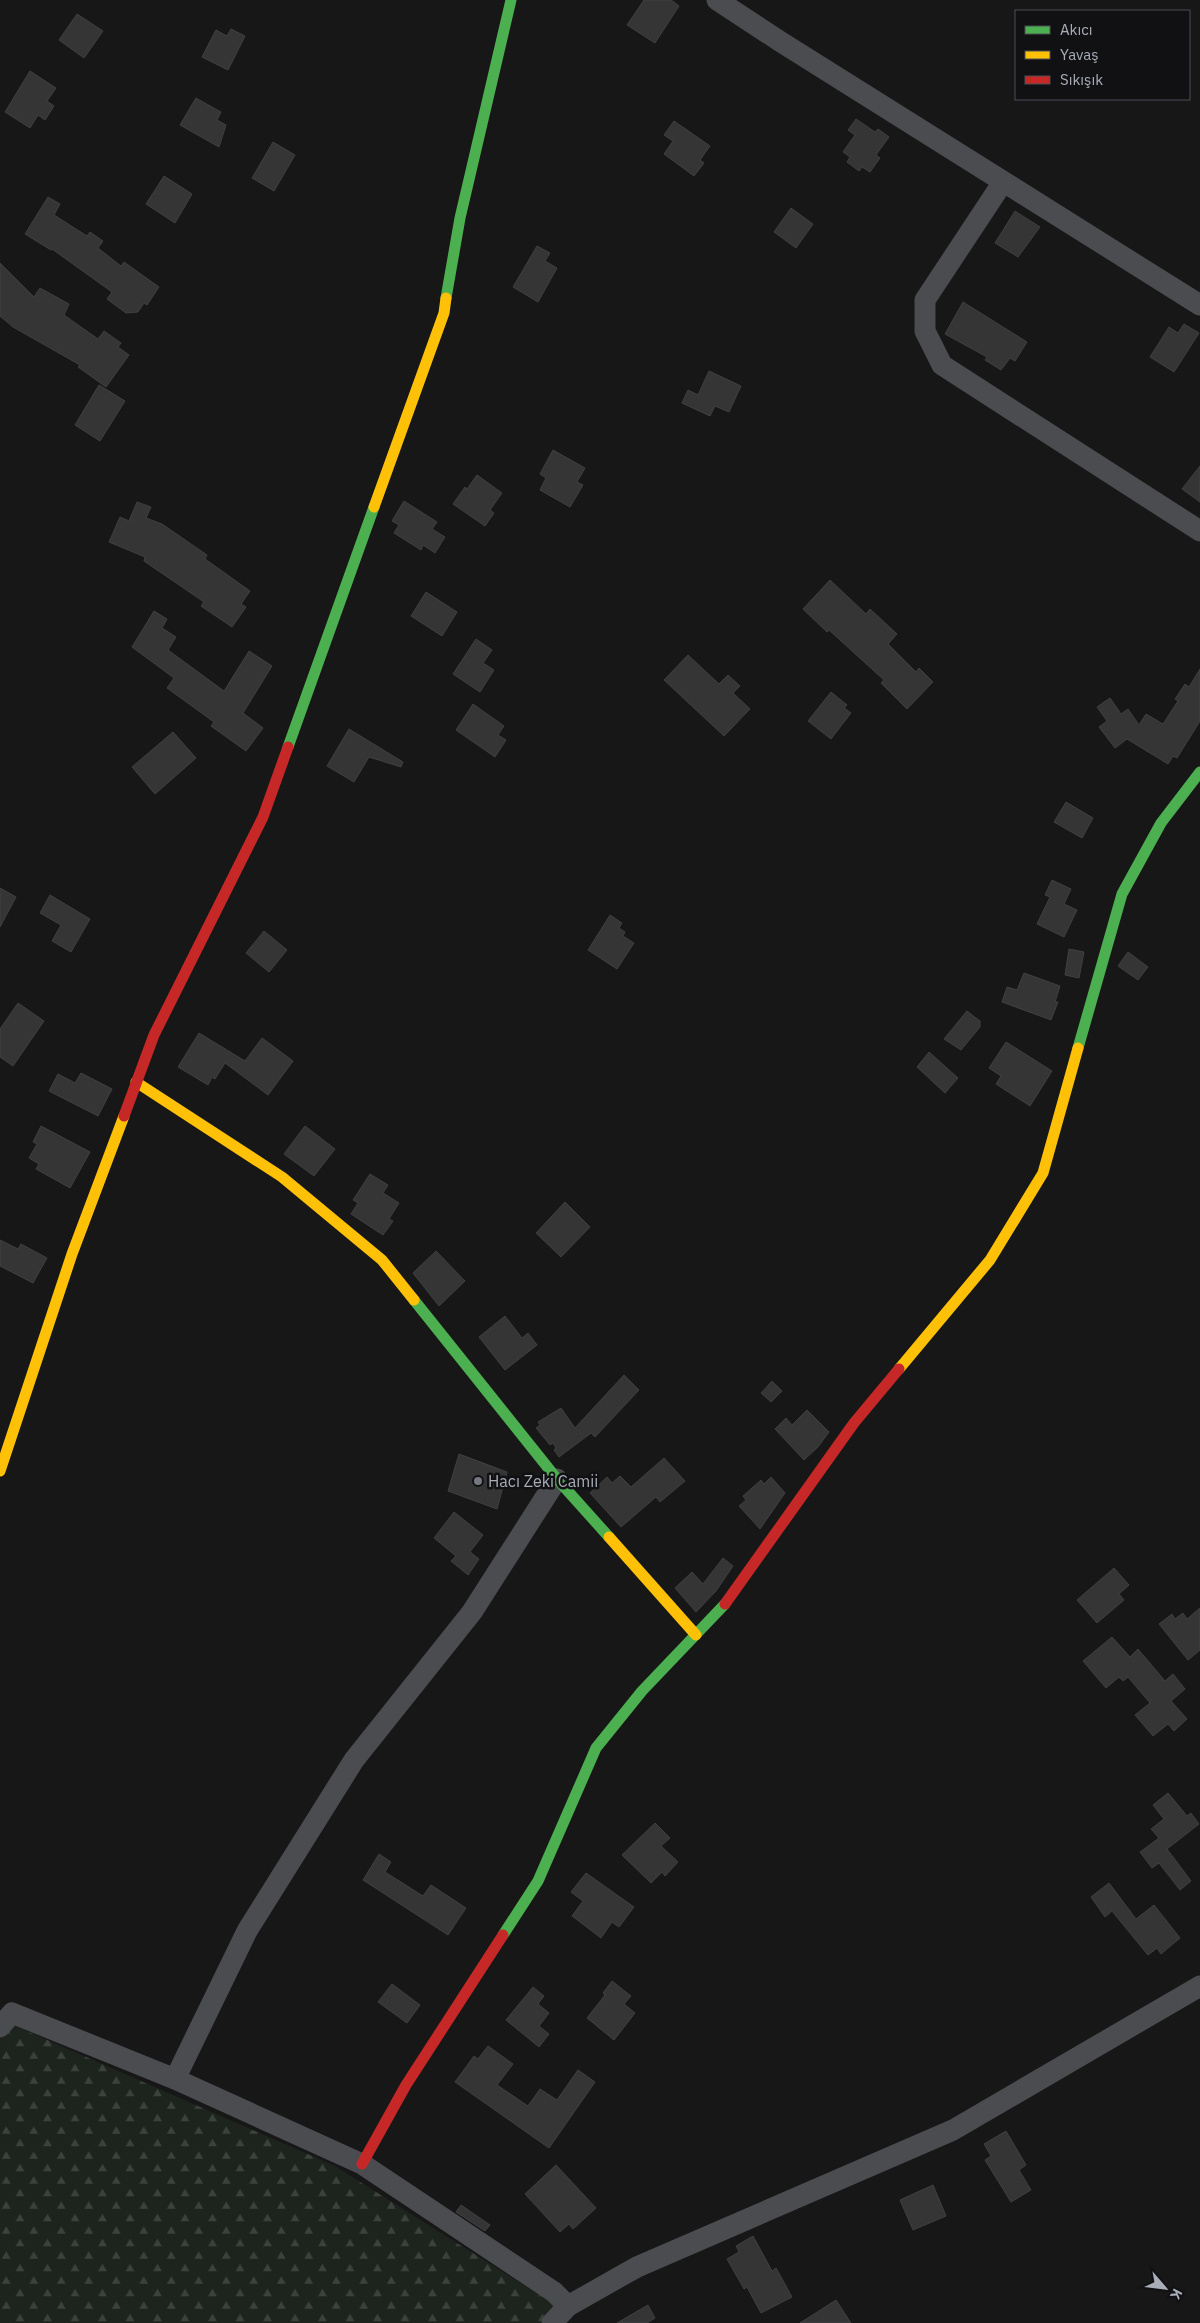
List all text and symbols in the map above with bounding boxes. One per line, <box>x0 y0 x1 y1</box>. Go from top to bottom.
legend <box>1015 10 1190 100</box>
text: Akıcı <box>1060 20 1093 39</box>
text: Yavaş <box>1060 45 1099 64</box>
text: Sıkışık <box>1060 70 1103 89</box>
place label: Hacı Zeki Camii <box>488 1471 598 1491</box>
marker: Hacı Zeki Camii <box>472 1475 484 1487</box>
north arrow <box>1140 2263 1190 2313</box>
text: K <box>1166 2286 1187 2303</box>

